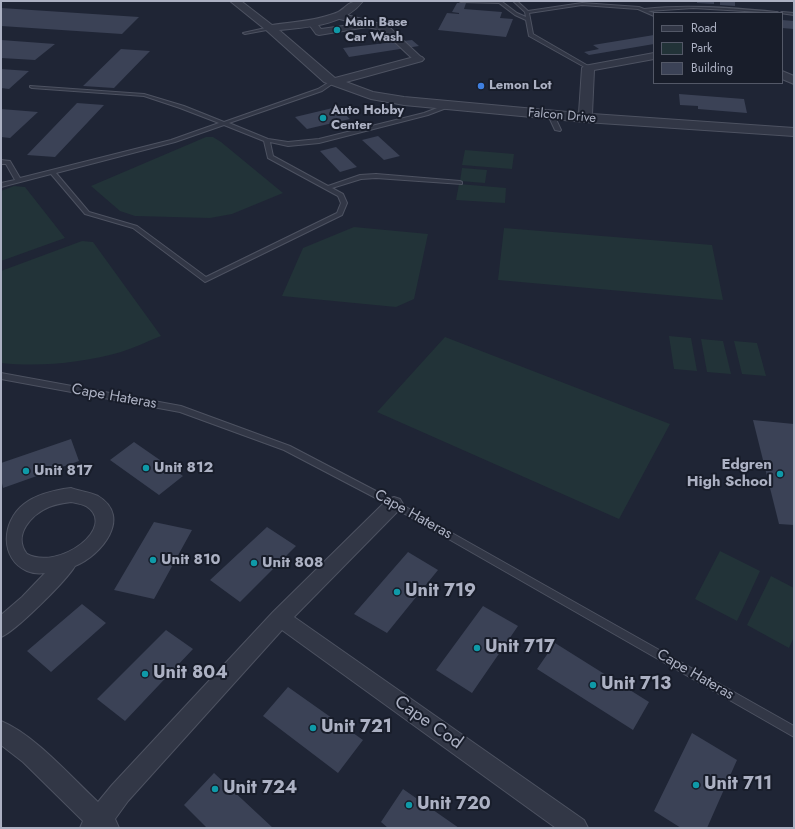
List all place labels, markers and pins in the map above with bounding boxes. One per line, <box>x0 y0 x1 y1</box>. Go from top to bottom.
place label: Main Base Car Wash <box>345 15 408 46</box>
marker: Main Base Car Wash <box>332 25 342 35</box>
place label: Lemon Lot <box>489 78 552 94</box>
marker: Lemon Lot <box>476 81 486 91</box>
place label: Auto Hobby Center <box>331 103 404 134</box>
marker: Auto Hobby Center <box>318 113 328 123</box>
place label: Edgren High School <box>687 456 772 491</box>
place label: Unit 812 <box>154 459 213 477</box>
place label: Unit 817 <box>34 462 93 480</box>
marker: Unit 812 <box>141 463 151 473</box>
marker: Unit 817 <box>21 466 31 476</box>
marker: Edgren High School <box>775 469 785 479</box>
place label: Unit 810 <box>161 551 221 569</box>
place label: Unit 808 <box>262 554 323 572</box>
marker: Unit 810 <box>148 555 158 565</box>
marker: Unit 808 <box>249 558 259 568</box>
place label: Unit 719 <box>405 581 476 603</box>
marker: Unit 719 <box>392 587 402 597</box>
place label: Unit 717 <box>485 637 555 659</box>
marker: Unit 717 <box>472 643 482 653</box>
place label: Unit 804 <box>153 663 228 685</box>
marker: Unit 804 <box>140 669 150 679</box>
place label: Unit 713 <box>601 674 671 696</box>
marker: Unit 713 <box>588 680 598 690</box>
place label: Unit 721 <box>321 717 392 739</box>
marker: Unit 721 <box>308 723 318 733</box>
place label: Unit 711 <box>704 774 772 796</box>
place label: Unit 724 <box>223 778 297 800</box>
marker: Unit 711 <box>691 780 701 790</box>
marker: Unit 724 <box>210 784 220 794</box>
place label: Unit 720 <box>417 794 491 816</box>
marker: Unit 720 <box>404 800 414 810</box>

